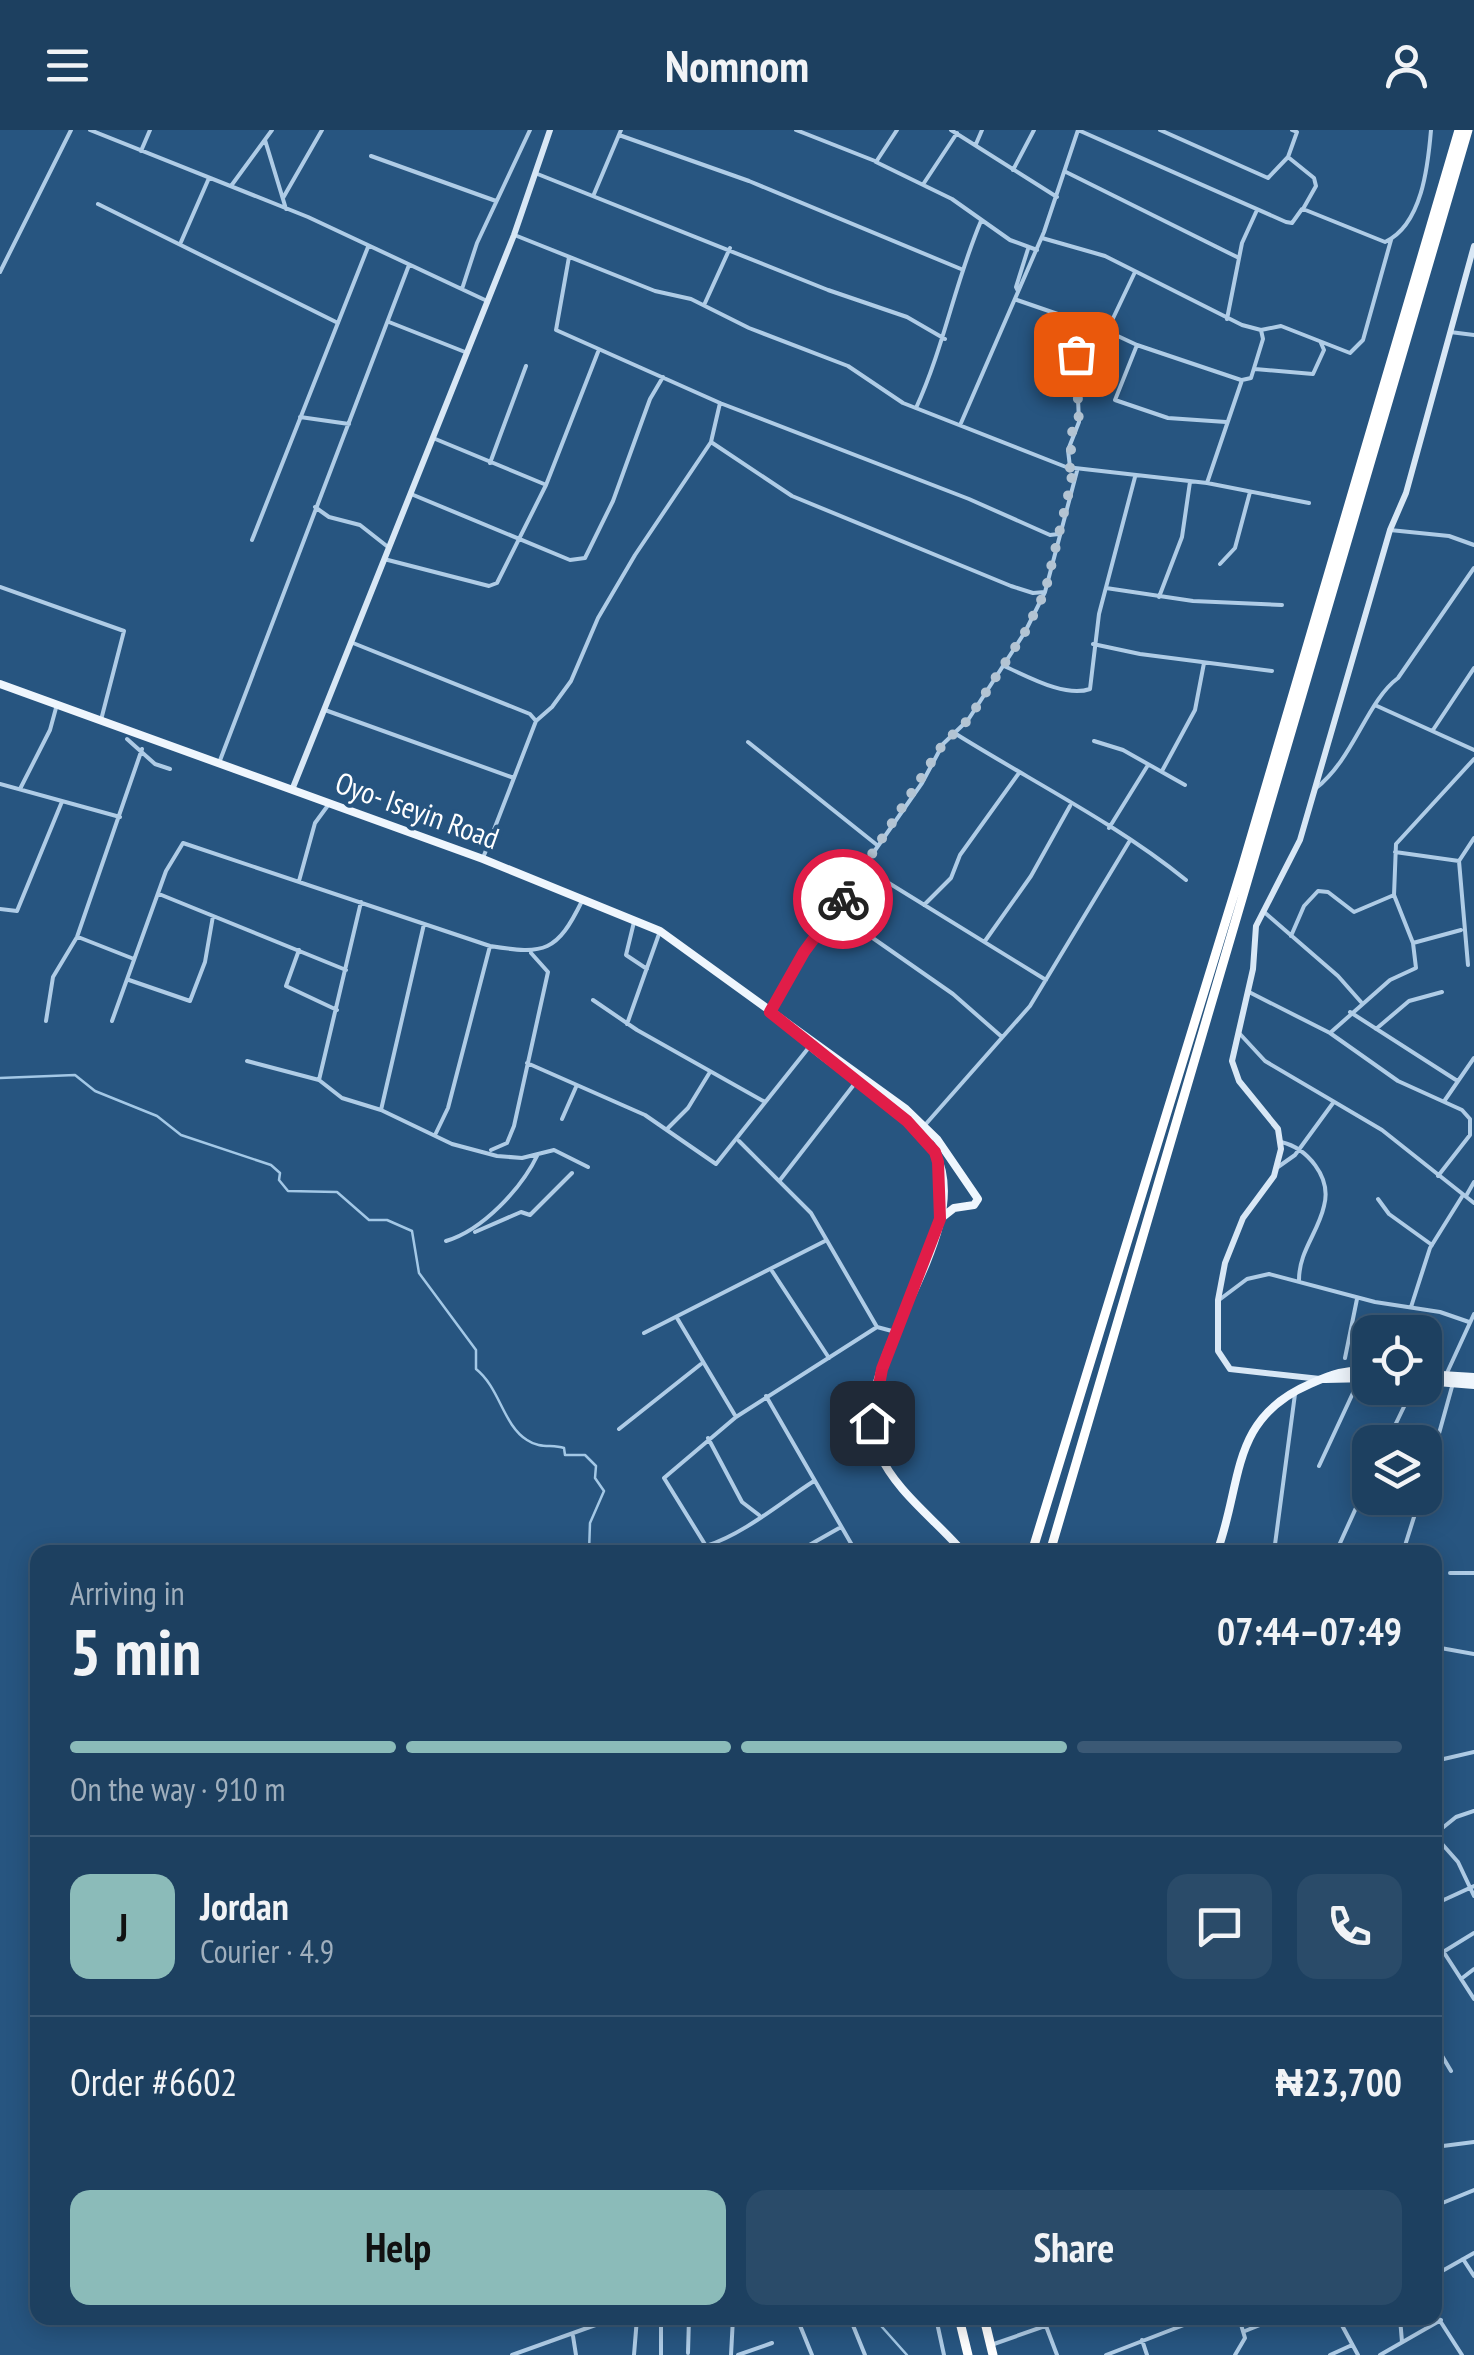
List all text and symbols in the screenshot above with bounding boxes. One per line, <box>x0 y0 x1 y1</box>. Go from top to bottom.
text: Nomnom <box>665 36 809 94</box>
icon: menu <box>40 38 95 93</box>
icon: person <box>1379 38 1434 93</box>
pin <box>1034 312 1119 397</box>
icon: bag <box>1049 327 1104 382</box>
street label: Oyo- Iseyin Road <box>330 762 505 857</box>
courier <box>793 849 893 949</box>
icon: bike <box>816 872 871 927</box>
map controls <box>1352 1315 1442 1515</box>
button: locate <box>1352 1315 1442 1405</box>
pin <box>830 1381 915 1466</box>
icon: home <box>845 1396 900 1451</box>
button: layers <box>1352 1425 1442 1515</box>
text: Arriving in <box>70 1572 185 1614</box>
text: 07:44–07:49 <box>1217 1606 1402 1655</box>
text: 5 min <box>70 1609 201 1693</box>
text: On the way · 910 m <box>70 1768 285 1810</box>
button: chat <box>1167 1874 1272 1979</box>
button: phone <box>1297 1874 1402 1979</box>
text: Jordan <box>200 1881 289 1930</box>
text: J <box>117 1902 128 1951</box>
text: Courier · 4.9 <box>200 1930 334 1972</box>
text: Order #6602 <box>70 2057 237 2106</box>
text: ₦23,700 <box>1276 2057 1402 2106</box>
button: Help <box>70 2190 726 2305</box>
button: Share <box>746 2190 1402 2305</box>

